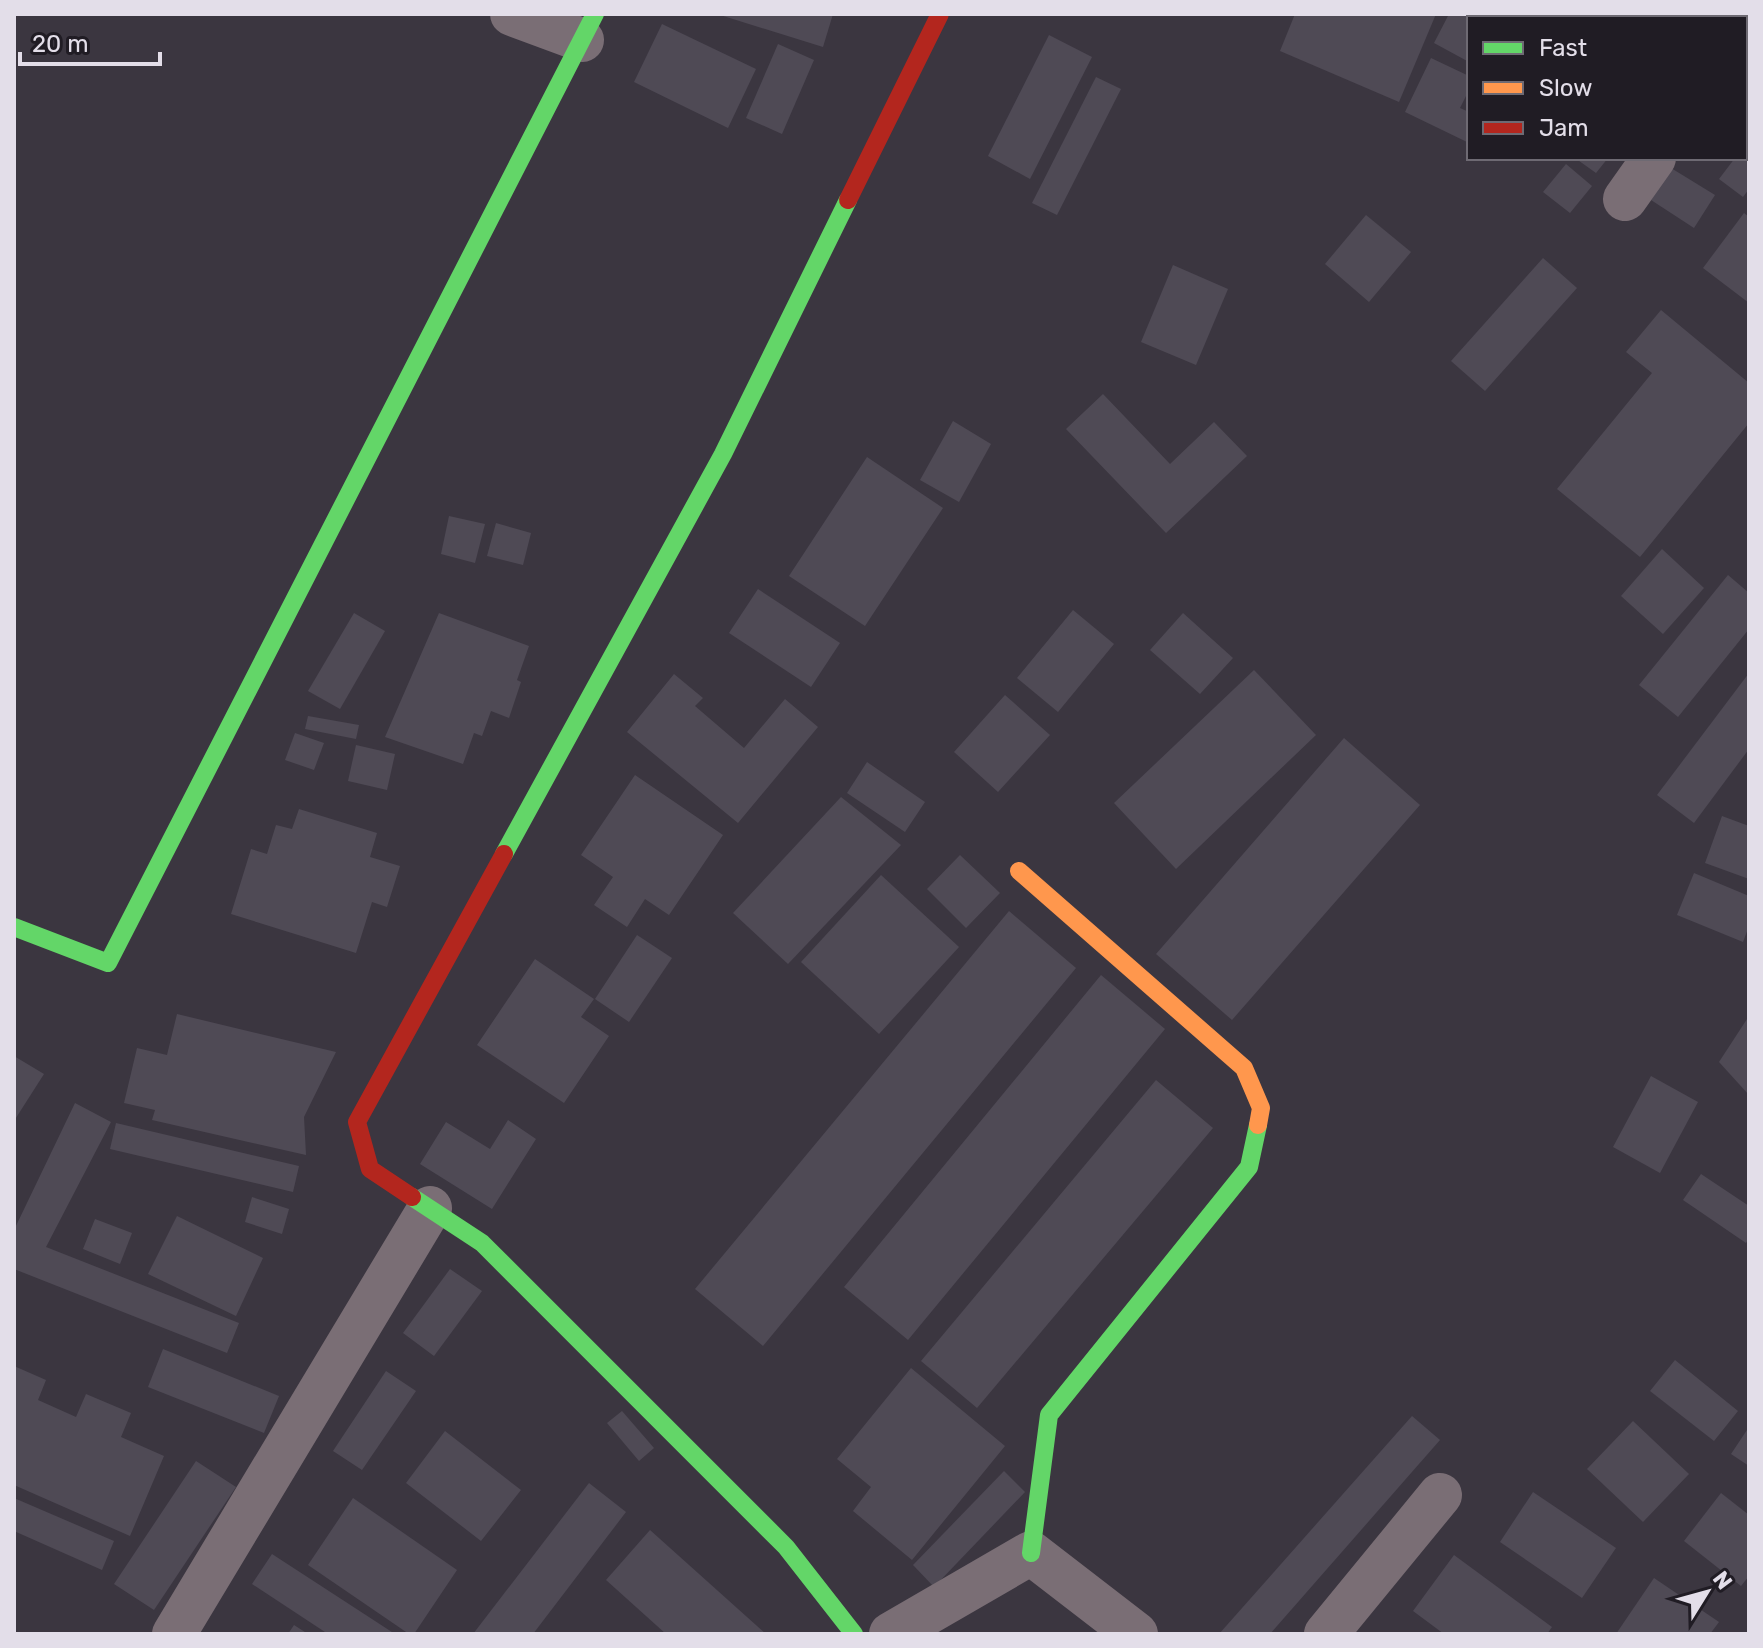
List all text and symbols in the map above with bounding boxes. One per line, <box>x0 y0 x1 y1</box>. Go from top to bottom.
scale bar <box>20 16 160 66</box>
legend <box>1467 16 1747 160</box>
text: 20 m <box>32 30 89 58</box>
text: Fast <box>1539 34 1587 62</box>
text: Slow <box>1539 74 1592 102</box>
text: Jam <box>1539 114 1589 142</box>
north arrow <box>1667 1552 1747 1632</box>
text: N <box>1707 1566 1738 1595</box>

